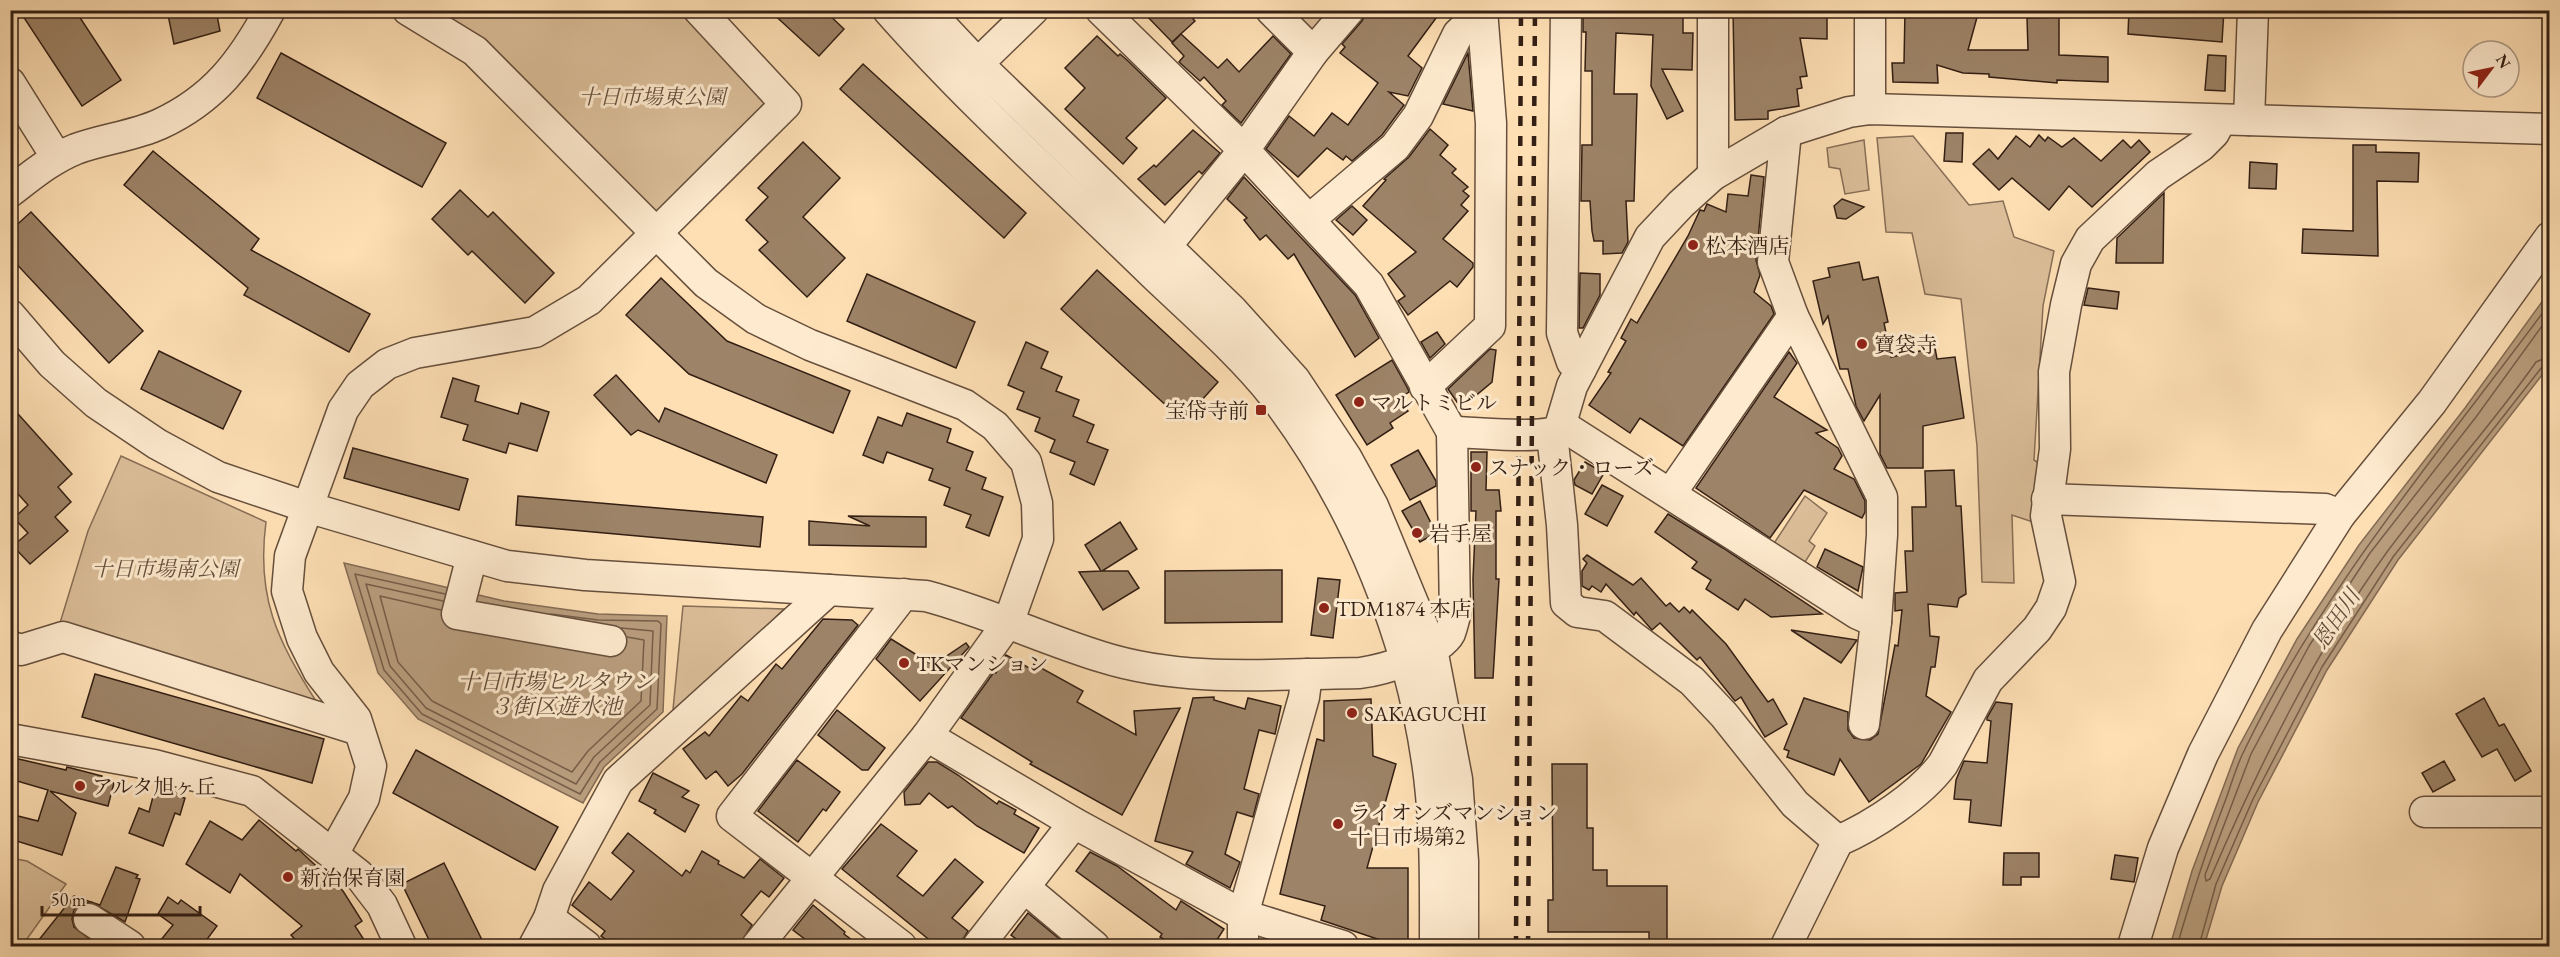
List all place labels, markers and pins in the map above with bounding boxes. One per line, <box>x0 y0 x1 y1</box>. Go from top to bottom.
place label: 松本酒店 <box>1705 232 1789 259</box>
marker: 松本酒店 <box>1686 238 1700 252</box>
place label: 寶袋寺 <box>1874 331 1937 358</box>
marker: 寶袋寺 <box>1855 337 1869 351</box>
place label: マルトミビル <box>1371 389 1497 416</box>
marker: マルトミビル <box>1352 395 1366 409</box>
place label: 宝帒寺前 <box>1165 397 1249 424</box>
marker: 宝帒寺前 <box>1254 403 1268 417</box>
place label: スナック・ローズ <box>1488 454 1654 481</box>
marker: スナック・ローズ <box>1469 460 1483 474</box>
place label: 岩手屋 <box>1429 520 1492 547</box>
marker: 岩手屋 <box>1410 526 1424 540</box>
place label: TDM1874 本店 <box>1336 595 1471 622</box>
marker: TDM1874 本店 <box>1317 601 1331 615</box>
place label: TKマンション <box>916 650 1048 677</box>
marker: TKマンション <box>897 656 911 670</box>
place label: SAKAGUCHI <box>1364 700 1486 727</box>
marker: SAKAGUCHI <box>1345 706 1359 720</box>
place label: アルタ旭ヶ丘 <box>92 773 216 800</box>
marker: アルタ旭ヶ丘 <box>73 779 87 793</box>
place label: ライオンズマンション 十日市場第2 <box>1350 799 1557 850</box>
marker: ライオンズマンション 十日市場第2 <box>1331 817 1345 831</box>
place label: 新治保育園 <box>300 864 405 891</box>
marker: 新治保育園 <box>281 870 295 884</box>

